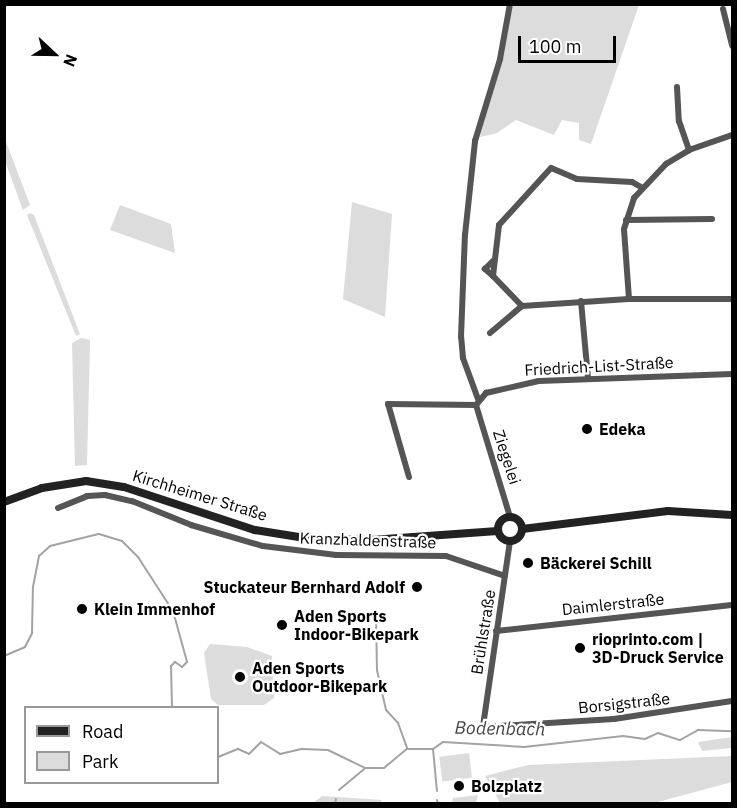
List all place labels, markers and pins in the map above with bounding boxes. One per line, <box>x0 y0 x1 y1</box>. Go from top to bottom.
place label: Edeka <box>599 419 646 439</box>
marker: Edeka <box>580 422 594 436</box>
place label: Bäckerei Schill <box>540 553 652 573</box>
marker: Bäckerei Schill <box>521 556 535 570</box>
place label: Stuckateur Bernhard Adolf <box>204 577 405 597</box>
marker: Stuckateur Bernhard Adolf <box>410 580 424 594</box>
place label: Klein Immenhof <box>94 599 215 619</box>
marker: Klein Immenhof <box>75 602 89 616</box>
place label: Aden Sports Indoor-Bikepark <box>294 606 419 644</box>
marker: Aden Sports Indoor-Bikepark <box>275 618 289 632</box>
place label: rioprinto.com | 3D-Druck Service <box>592 629 724 667</box>
marker: rioprinto.com | 3D-Druck Service <box>573 641 587 655</box>
place label: Aden Sports Outdoor-Bikepark <box>252 658 387 696</box>
marker: Aden Sports Outdoor-Bikepark <box>233 670 247 684</box>
place label: Bolzplatz <box>471 776 542 796</box>
marker: Bolzplatz <box>452 779 466 793</box>

